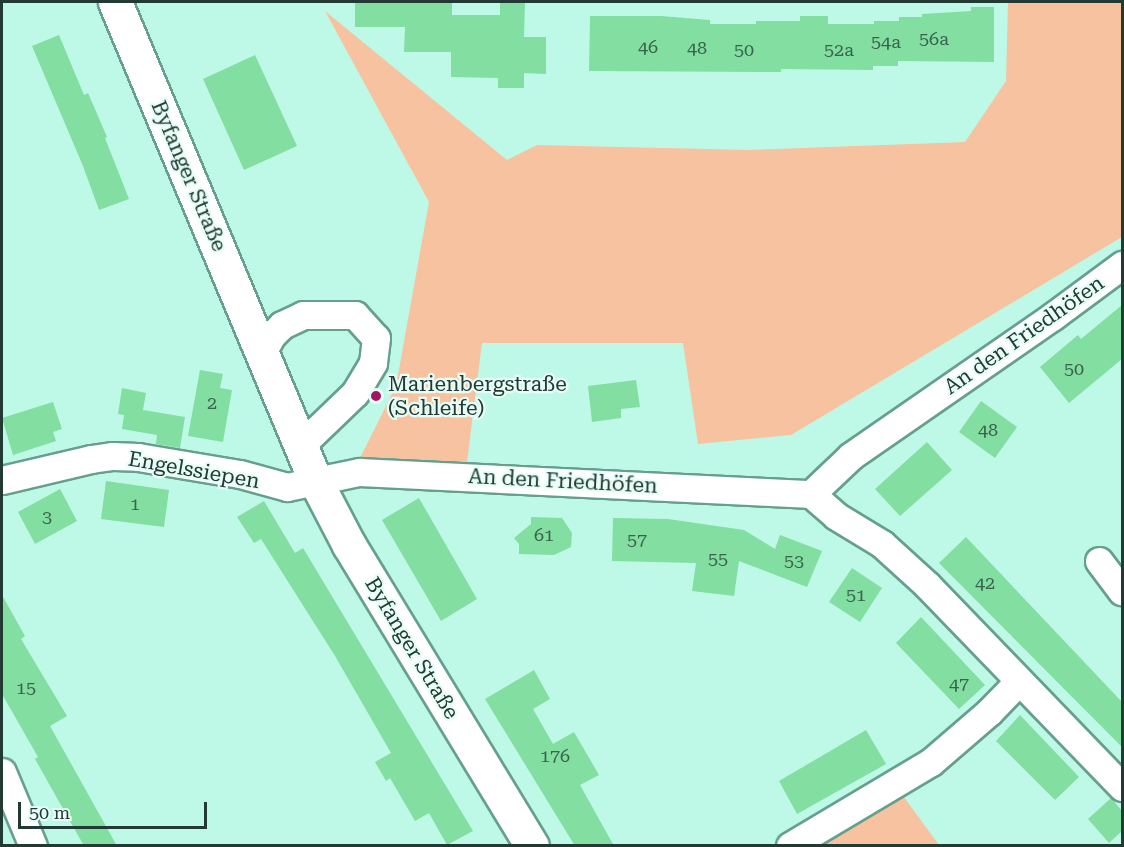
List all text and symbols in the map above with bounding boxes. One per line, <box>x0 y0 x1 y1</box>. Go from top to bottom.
house number: 56a <box>919 28 949 50</box>
house number: 54a <box>871 31 901 53</box>
house number: 46 <box>638 36 658 58</box>
house number: 48 <box>687 37 707 59</box>
house number: 50 <box>734 39 754 61</box>
house number: 52a <box>824 39 854 61</box>
street label: Byfanger Straße <box>146 97 232 255</box>
street label: An den Friedhöfen <box>939 270 1109 400</box>
house number: 50 <box>1064 358 1084 380</box>
place label: Marienbergstraße (Schleife) <box>388 371 567 421</box>
marker: Marienbergstraße (Schleife) <box>369 389 383 403</box>
house number: 2 <box>207 392 217 414</box>
house number: 48 <box>978 419 998 441</box>
street label: Engelssiepen <box>126 446 262 494</box>
street label: An den Friedhöfen <box>468 463 658 499</box>
house number: 1 <box>130 493 140 515</box>
house number: 3 <box>42 506 52 528</box>
house number: 61 <box>534 524 554 546</box>
house number: 57 <box>627 529 647 551</box>
house number: 55 <box>708 548 728 570</box>
house number: 53 <box>784 550 804 572</box>
street label: Byfanger Straße <box>360 572 464 724</box>
house number: 42 <box>975 572 995 594</box>
house number: 51 <box>846 584 866 606</box>
house number: 47 <box>949 673 969 695</box>
house number: 15 <box>16 677 36 699</box>
house number: 176 <box>540 745 570 767</box>
scale bar <box>21 790 210 828</box>
text: 50 m <box>29 802 70 823</box>

